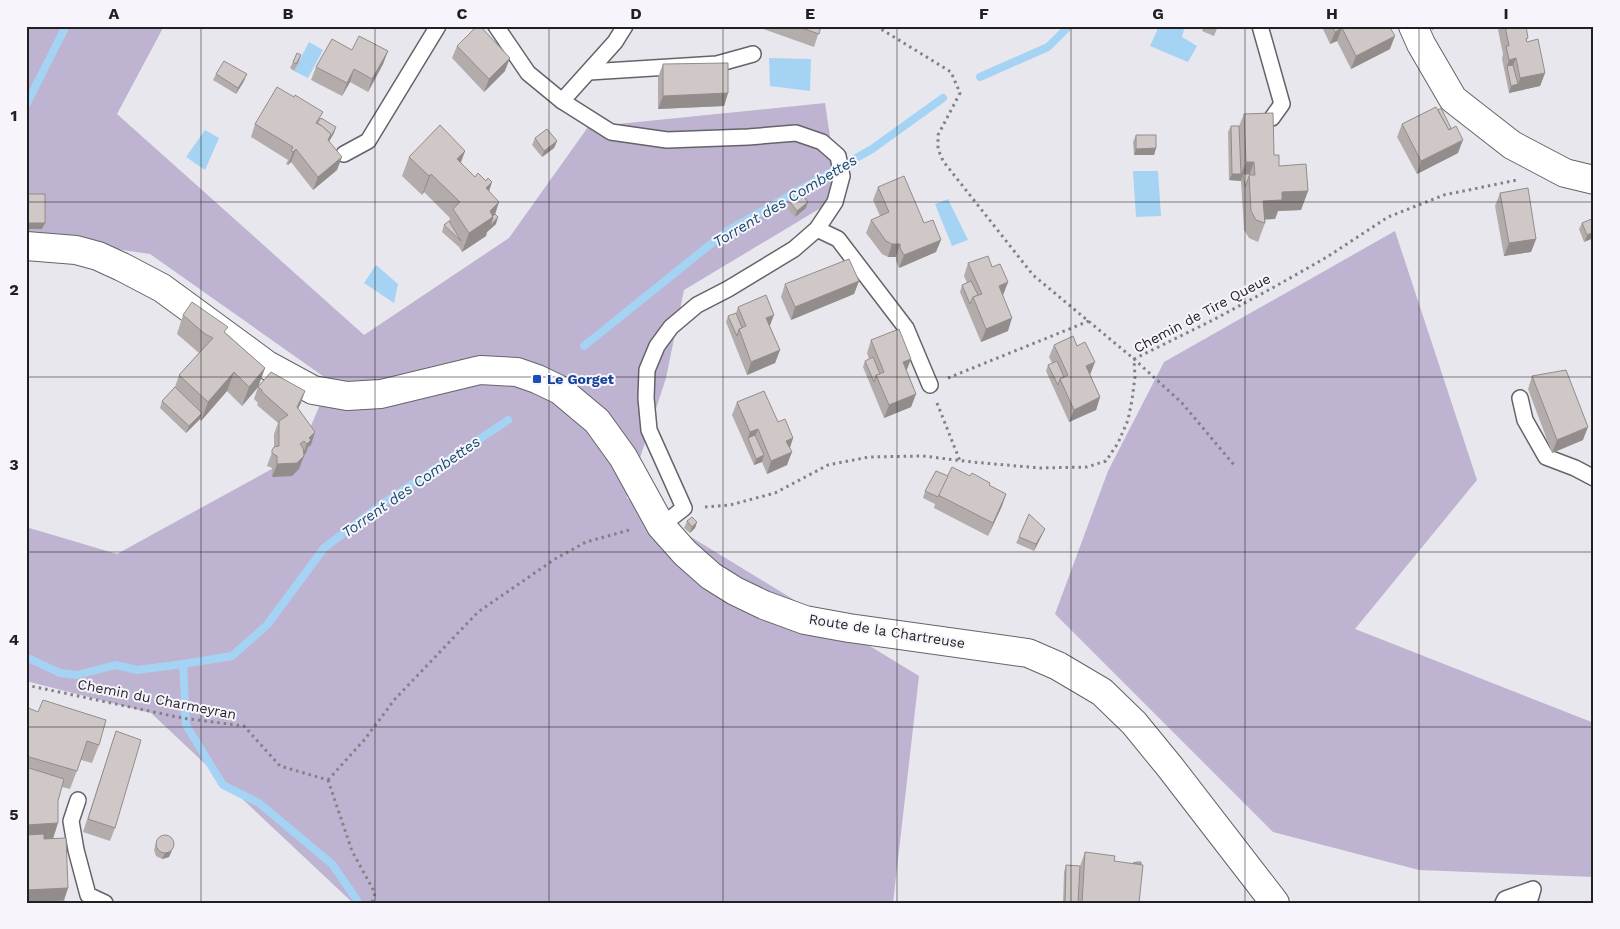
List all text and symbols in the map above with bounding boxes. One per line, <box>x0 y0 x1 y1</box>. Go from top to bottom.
text: A <box>109 4 120 23</box>
text: B <box>283 4 294 23</box>
text: C <box>457 4 468 23</box>
text: D <box>630 4 642 23</box>
text: E <box>805 4 815 23</box>
text: F <box>979 4 989 23</box>
text: G <box>1152 4 1164 23</box>
text: H <box>1326 4 1338 23</box>
text: I <box>1503 4 1509 23</box>
text: 1 <box>11 106 17 125</box>
water label: Torrent des Combettes <box>710 151 860 251</box>
street label: Chemin de Tire Queue <box>1131 270 1273 356</box>
text: 2 <box>9 280 19 299</box>
place label: Le Gorget <box>547 371 614 387</box>
marker: Le Gorget <box>531 373 543 385</box>
water label: Torrent des Combettes <box>338 432 484 542</box>
text: 3 <box>9 455 19 474</box>
street label: Route de la Chartreuse <box>808 611 966 651</box>
text: 4 <box>9 630 19 649</box>
street label: Chemin du Charmeyran <box>76 676 238 722</box>
text: 5 <box>9 805 19 824</box>

